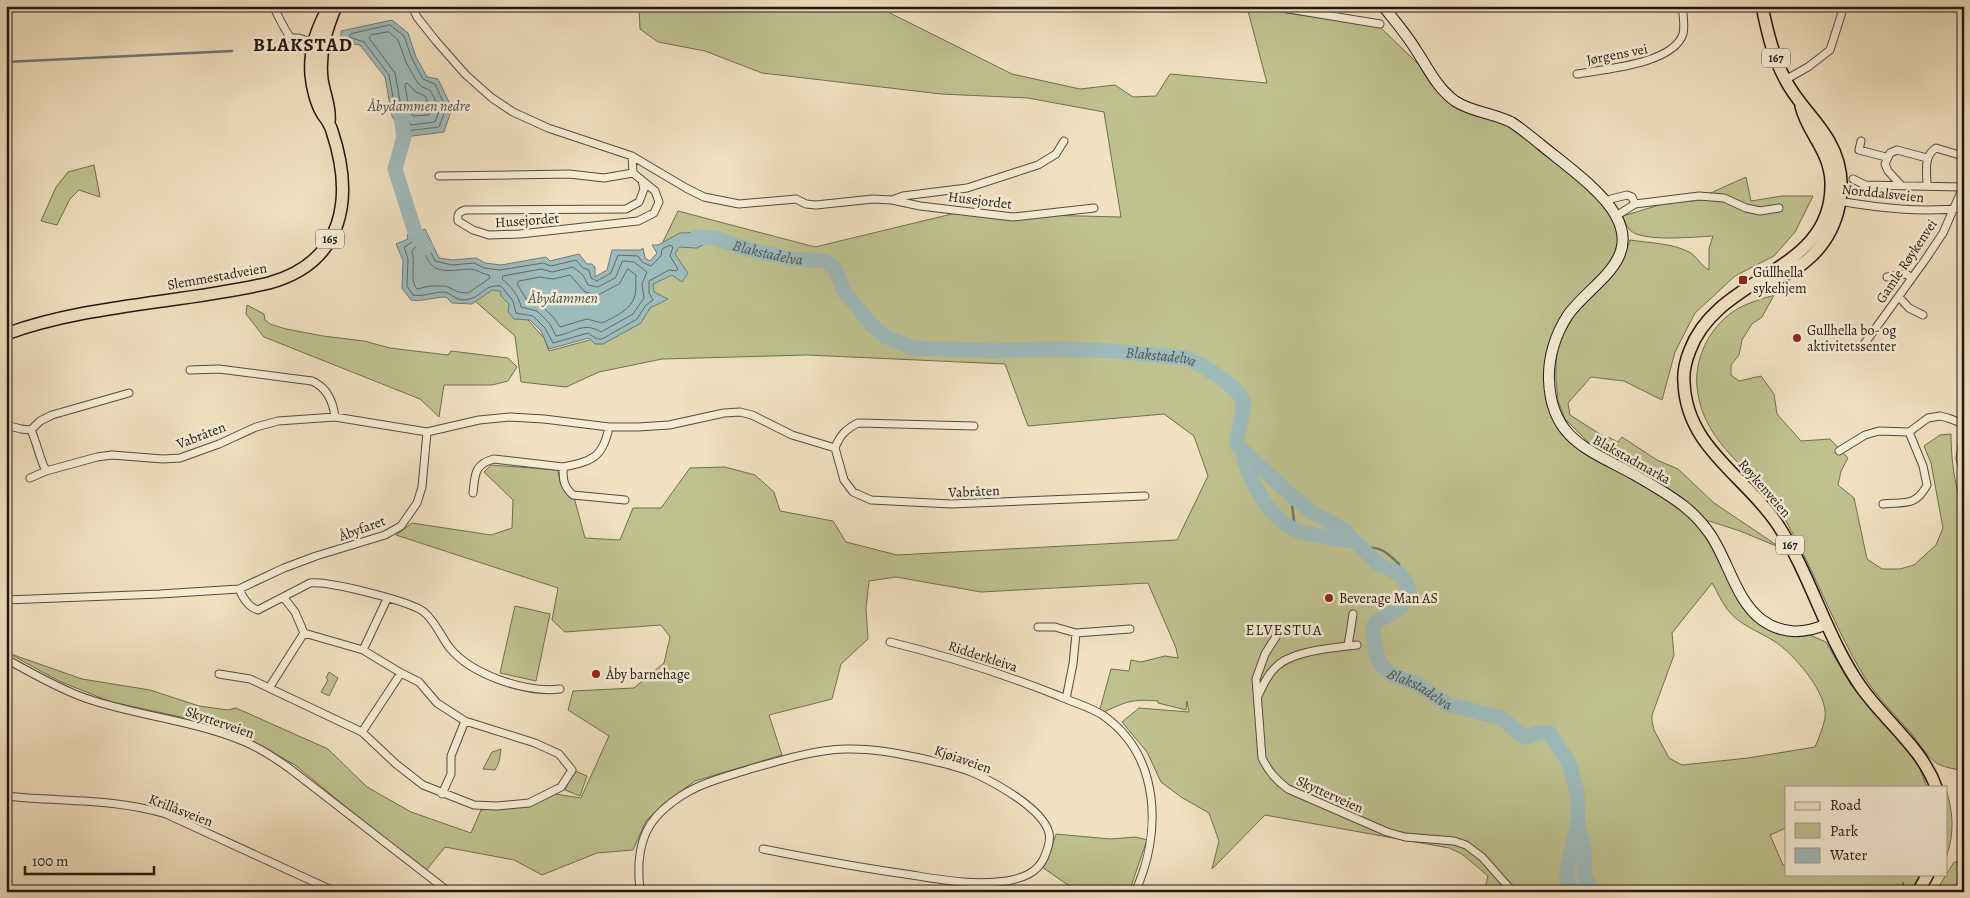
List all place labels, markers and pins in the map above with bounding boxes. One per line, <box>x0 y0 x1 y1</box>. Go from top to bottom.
place label: Gullhella sykehjem <box>1753 263 1807 298</box>
marker: Gullhella sykehjem <box>1737 274 1749 286</box>
place label: Gullhella bo- og aktivitetssenter <box>1807 321 1897 356</box>
marker: Gullhella bo- og aktivitetssenter <box>1791 332 1803 344</box>
place label: Beverage Man AS <box>1339 589 1438 608</box>
marker: Beverage Man AS <box>1323 592 1335 604</box>
place label: Åby barnehage <box>605 665 690 684</box>
marker: Åby barnehage <box>590 668 602 680</box>

